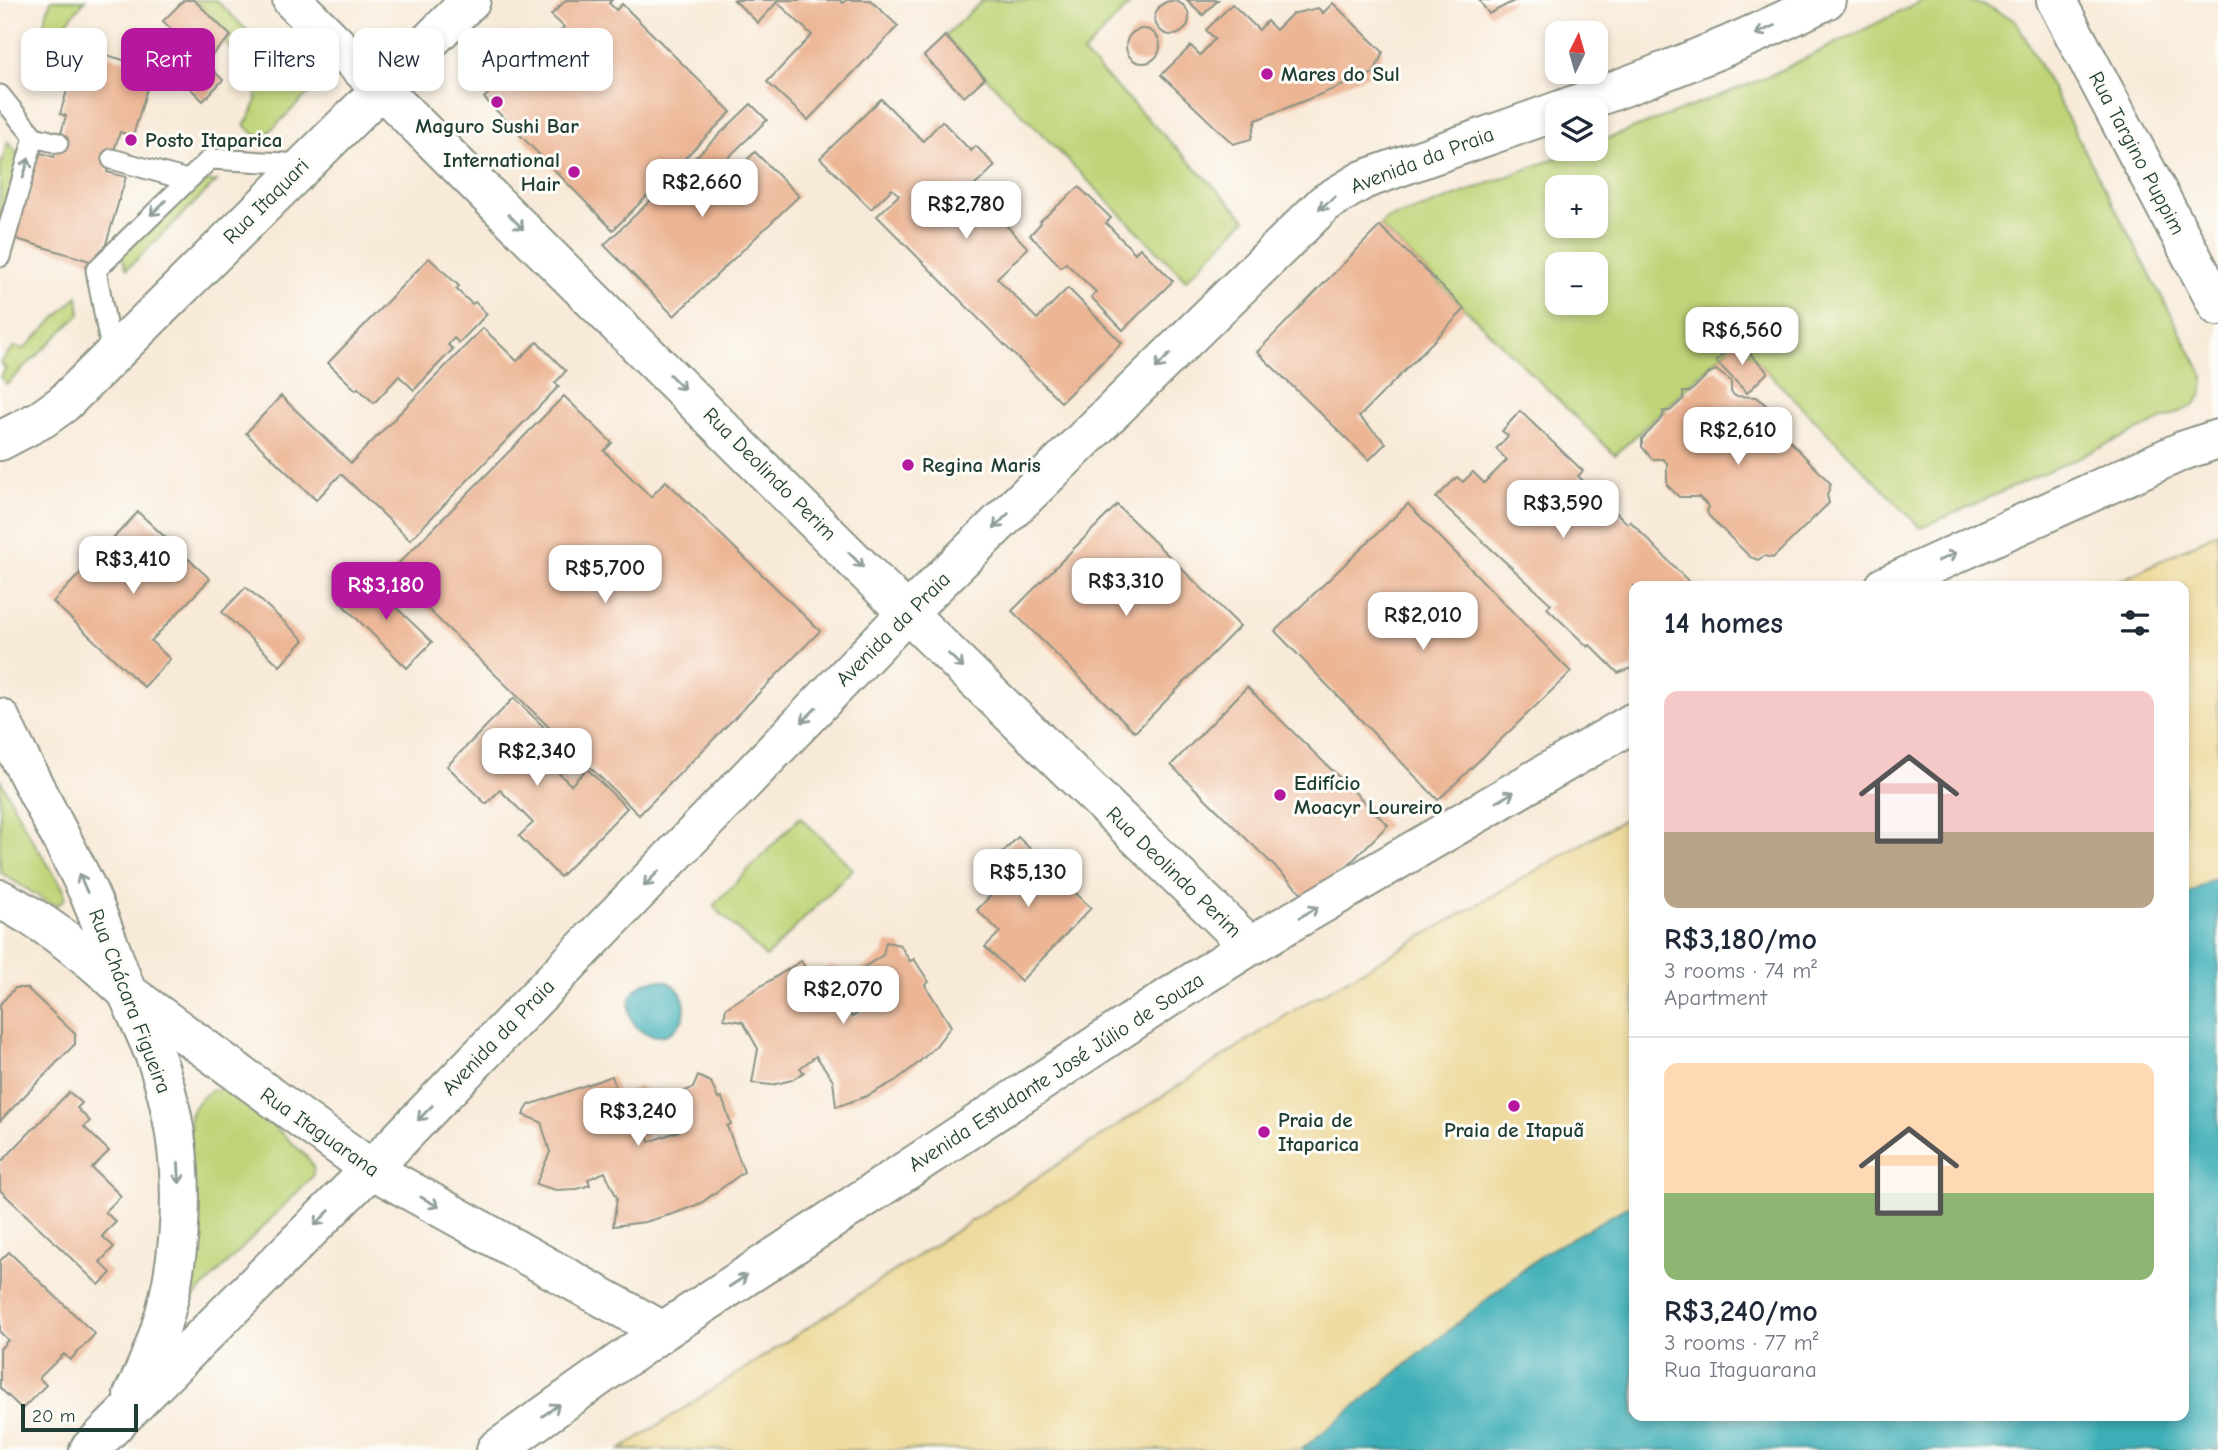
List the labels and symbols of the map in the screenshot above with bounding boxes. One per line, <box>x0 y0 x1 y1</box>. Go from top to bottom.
north arrow <box>1545 21 1608 84</box>
one-way arrow <box>1755 24 1776 37</box>
place label: Mares do Sul <box>1281 62 1400 86</box>
marker: Mares do Sul <box>1259 66 1275 82</box>
street label: Rua Targino Puppim <box>2084 67 2190 239</box>
marker: Maguro Sushi Bar <box>489 94 505 110</box>
place label: Maguro Sushi Bar <box>415 114 579 138</box>
street label: Avenida da Praia <box>1347 122 1497 198</box>
place label: Posto Itaparica <box>145 128 282 152</box>
marker: Posto Itaparica <box>123 132 139 148</box>
place label: International Hair <box>443 148 561 196</box>
street label: Rua Itaquari <box>218 153 314 249</box>
one-way arrow <box>20 157 33 179</box>
pin: R$2,660 <box>637 160 767 219</box>
marker: International Hair <box>566 164 582 180</box>
pin: R$2,780 <box>901 182 1031 241</box>
one-way arrow <box>1318 196 1336 211</box>
one-way arrow <box>150 200 167 217</box>
one-way arrow <box>507 213 524 230</box>
pin: R$6,560 <box>1677 308 1807 367</box>
one-way arrow <box>1155 353 1172 370</box>
one-way arrow <box>669 374 686 391</box>
street label: Rua Deolindo Perim <box>699 403 841 545</box>
pin: R$2,610 <box>1673 407 1803 467</box>
place label: Regina Maris <box>922 453 1041 477</box>
marker: Regina Maris <box>900 457 916 473</box>
pin: R$3,590 <box>1498 480 1628 540</box>
one-way arrow <box>993 512 1010 529</box>
pin: R$3,410 <box>68 536 198 596</box>
pin: R$5,700 <box>540 546 670 605</box>
one-way arrow <box>1936 550 1957 564</box>
one-way arrow <box>847 552 864 569</box>
pin: R$3,310 <box>1061 558 1191 618</box>
pin: R$3,180 <box>321 562 451 622</box>
street label: Avenida da Praia <box>831 567 955 691</box>
pin: R$2,010 <box>1358 592 1488 652</box>
one-way arrow <box>947 652 964 669</box>
one-way arrow <box>800 706 817 723</box>
pin: R$2,340 <box>472 728 602 788</box>
place label: Edifício Moacyr Loureiro <box>1294 771 1443 819</box>
marker: Edifício Moacyr Loureiro <box>1272 787 1288 803</box>
one-way arrow <box>1494 790 1515 803</box>
street label: Rua Deolindo Perim <box>1102 802 1246 942</box>
pin: R$5,130 <box>963 850 1093 909</box>
one-way arrow <box>642 870 659 887</box>
one-way arrow <box>76 873 89 894</box>
one-way arrow <box>1298 904 1318 918</box>
street label: Rua Chácara Figueira <box>84 905 176 1097</box>
pin: R$2,070 <box>778 967 908 1026</box>
street label: Avenida Estudante José Júlio de Souza <box>904 967 1208 1177</box>
street label: Avenida da Praia <box>437 974 559 1100</box>
street label: Rua Itaguarana <box>256 1082 384 1182</box>
pin: R$3,240 <box>573 1088 703 1148</box>
marker: Praia de Itapuã <box>1506 1098 1522 1114</box>
one-way arrow <box>416 1104 433 1121</box>
place label: Praia de Itaparica <box>1278 1108 1359 1156</box>
place label: Praia de Itapuã <box>1444 1118 1584 1142</box>
marker: Praia de Itaparica <box>1256 1124 1272 1140</box>
one-way arrow <box>173 1162 186 1185</box>
one-way arrow <box>420 1195 440 1209</box>
one-way arrow <box>314 1209 331 1226</box>
one-way arrow <box>728 1274 748 1288</box>
scale bar <box>21 1401 138 1433</box>
one-way arrow <box>541 1403 560 1417</box>

